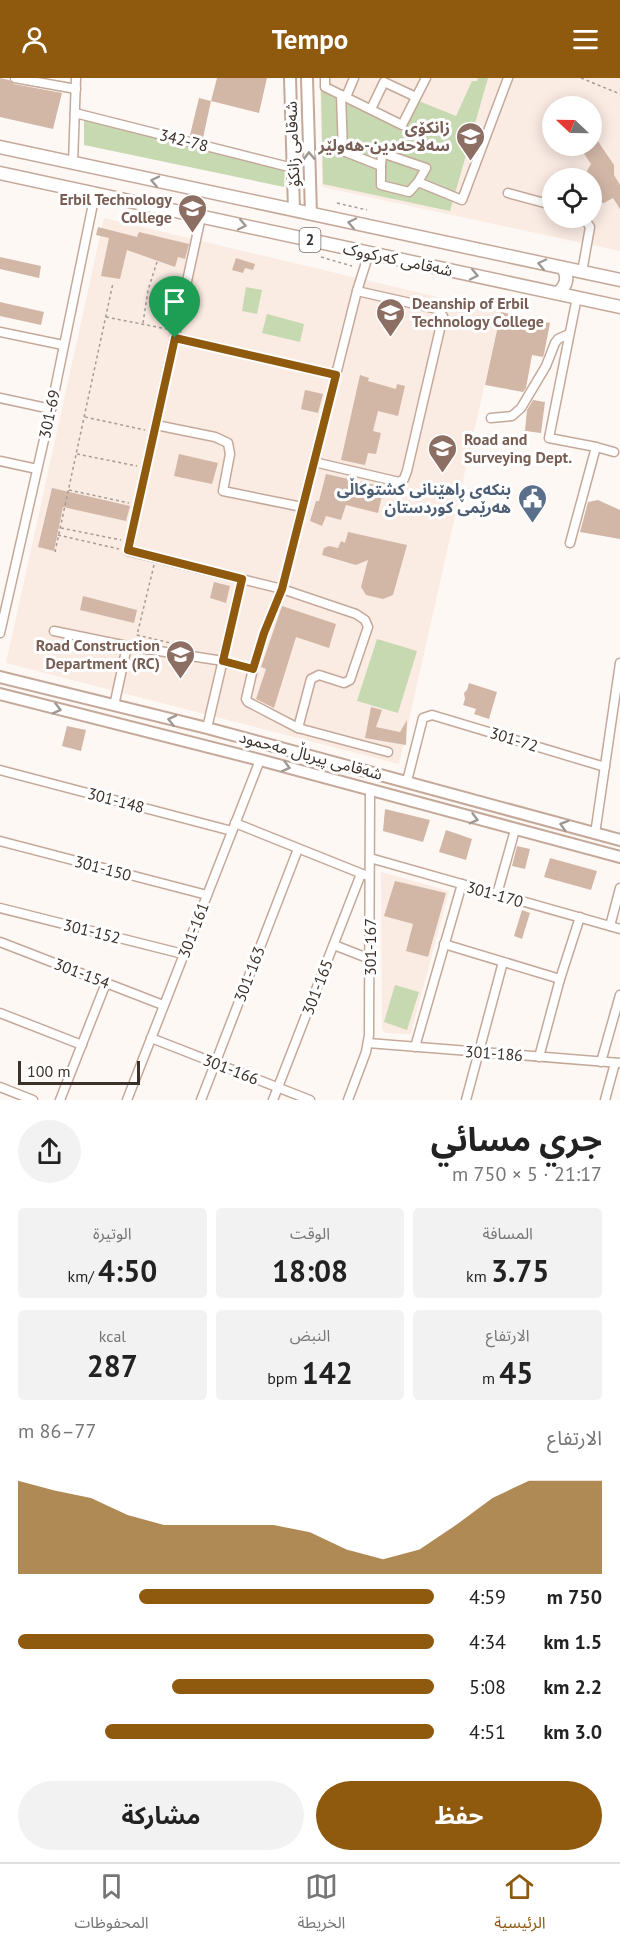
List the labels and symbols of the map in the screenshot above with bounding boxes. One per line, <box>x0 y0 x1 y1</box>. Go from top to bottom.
north arrow <box>542 96 602 156</box>
street label: شەقامی زانکۆ <box>281 101 303 187</box>
place label: زانکۆی سەلاحەدین-هەولێر <box>318 117 450 155</box>
school or university icon: زانکۆی سەلاحەدین-هەولێر <box>455 120 487 162</box>
street label: 342-78 <box>158 124 210 156</box>
one-way arrow <box>303 151 316 160</box>
one-way arrow <box>150 175 160 188</box>
place label: Erbil Technology College <box>59 189 172 227</box>
school or university icon: Erbil Technology College <box>177 192 209 234</box>
one-way arrow <box>347 217 357 230</box>
one-way arrow <box>237 218 247 231</box>
road number: 2 <box>300 228 320 252</box>
street label: شەقامی کەرکووک <box>341 238 455 280</box>
one-way arrow <box>538 258 548 271</box>
one-way arrow <box>468 268 478 281</box>
pin <box>149 276 200 338</box>
place label: Deanship of Erbil Technology College <box>412 293 544 331</box>
school or university icon: Deanship of Erbil Technology College <box>375 296 407 338</box>
street label: 301-69 <box>34 388 64 440</box>
place label: Road and Surveying Dept. <box>464 429 572 467</box>
school or university icon: Road and Surveying Dept. <box>427 432 459 474</box>
place label: بنکەی ڕاهێنانی کشتوکاڵی هەرێمی کوردستان <box>337 477 511 517</box>
public building icon: بنکەی ڕاهێنانی کشتوکاڵی هەرێمی کوردستان <box>516 482 548 524</box>
place label: Road Construction Department (RC) <box>36 635 160 673</box>
school or university icon: Road Construction Department (RC) <box>165 638 197 680</box>
one-way arrow <box>52 701 62 714</box>
one-way arrow <box>168 714 178 727</box>
street label: 301-72 <box>487 722 541 756</box>
street label: شەقامی پیرباڵ مەحمود <box>237 725 385 785</box>
one-way arrow <box>281 760 291 773</box>
street label: 301-148 <box>85 783 147 817</box>
one-way arrow <box>469 812 479 824</box>
one-way arrow <box>559 820 569 832</box>
street label: 301-150 <box>72 851 134 885</box>
street label: 301-170 <box>464 876 526 912</box>
street label: 301-161 <box>173 899 213 961</box>
street label: 301-152 <box>61 914 123 948</box>
street label: 301-167 <box>360 918 380 976</box>
street label: 301-163 <box>229 943 269 1005</box>
street label: 301-154 <box>51 953 113 993</box>
street label: 301-165 <box>297 956 337 1018</box>
street label: 301-186 <box>464 1041 524 1065</box>
street label: 301-166 <box>200 1049 262 1089</box>
scale bar <box>18 1058 140 1085</box>

